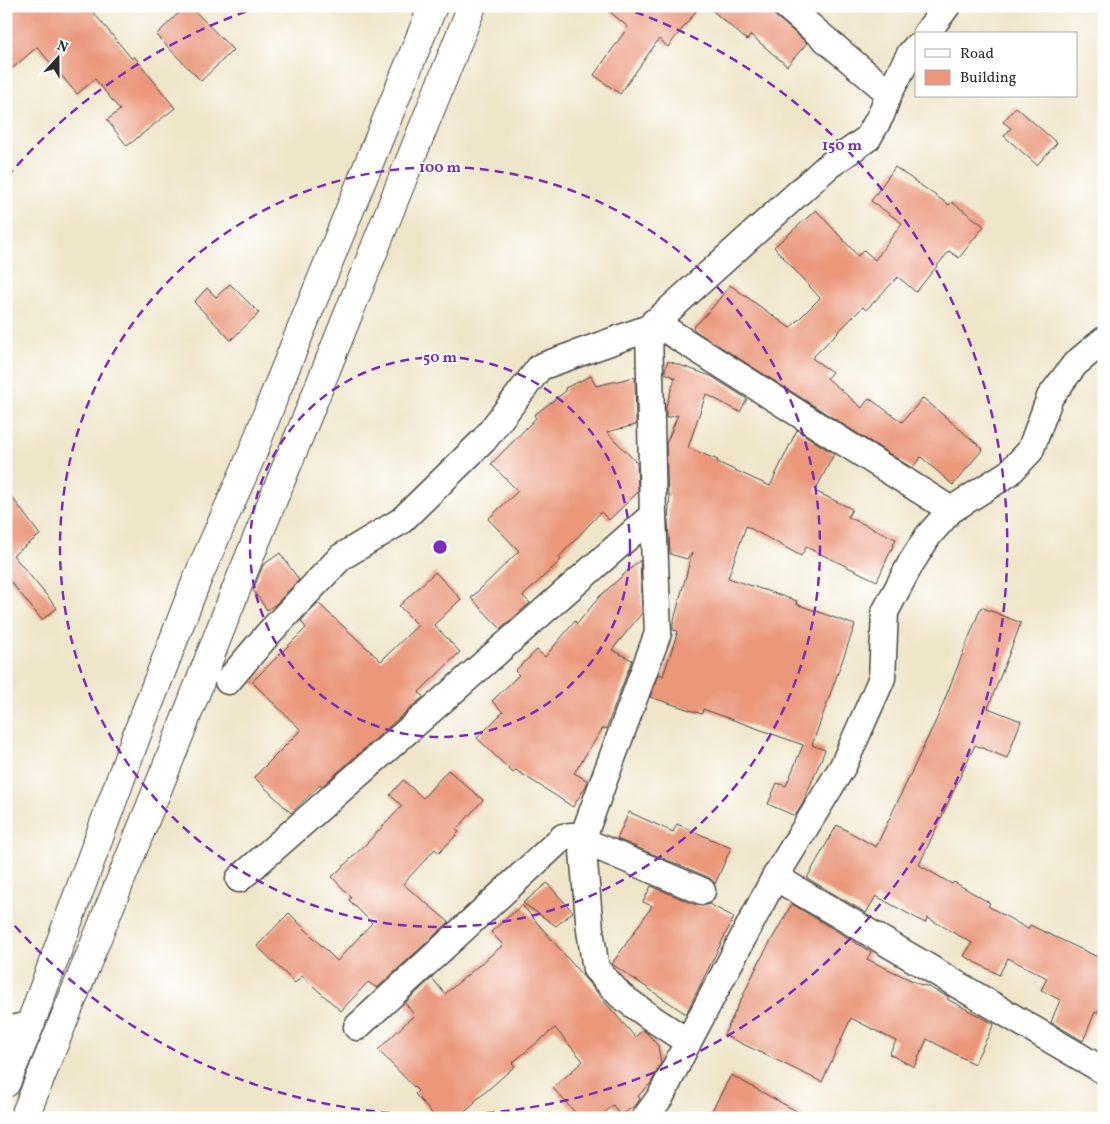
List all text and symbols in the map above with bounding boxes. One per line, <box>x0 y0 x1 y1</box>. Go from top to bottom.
north arrow <box>32 32 82 82</box>
legend <box>915 32 1078 98</box>
text: N <box>54 37 70 58</box>
text: Road <box>960 44 994 65</box>
text: Building <box>960 68 1017 89</box>
text: 150 m <box>822 136 862 157</box>
text: 100 m <box>419 158 462 179</box>
text: 50 m <box>423 348 457 369</box>
centre of rings <box>431 538 449 556</box>

